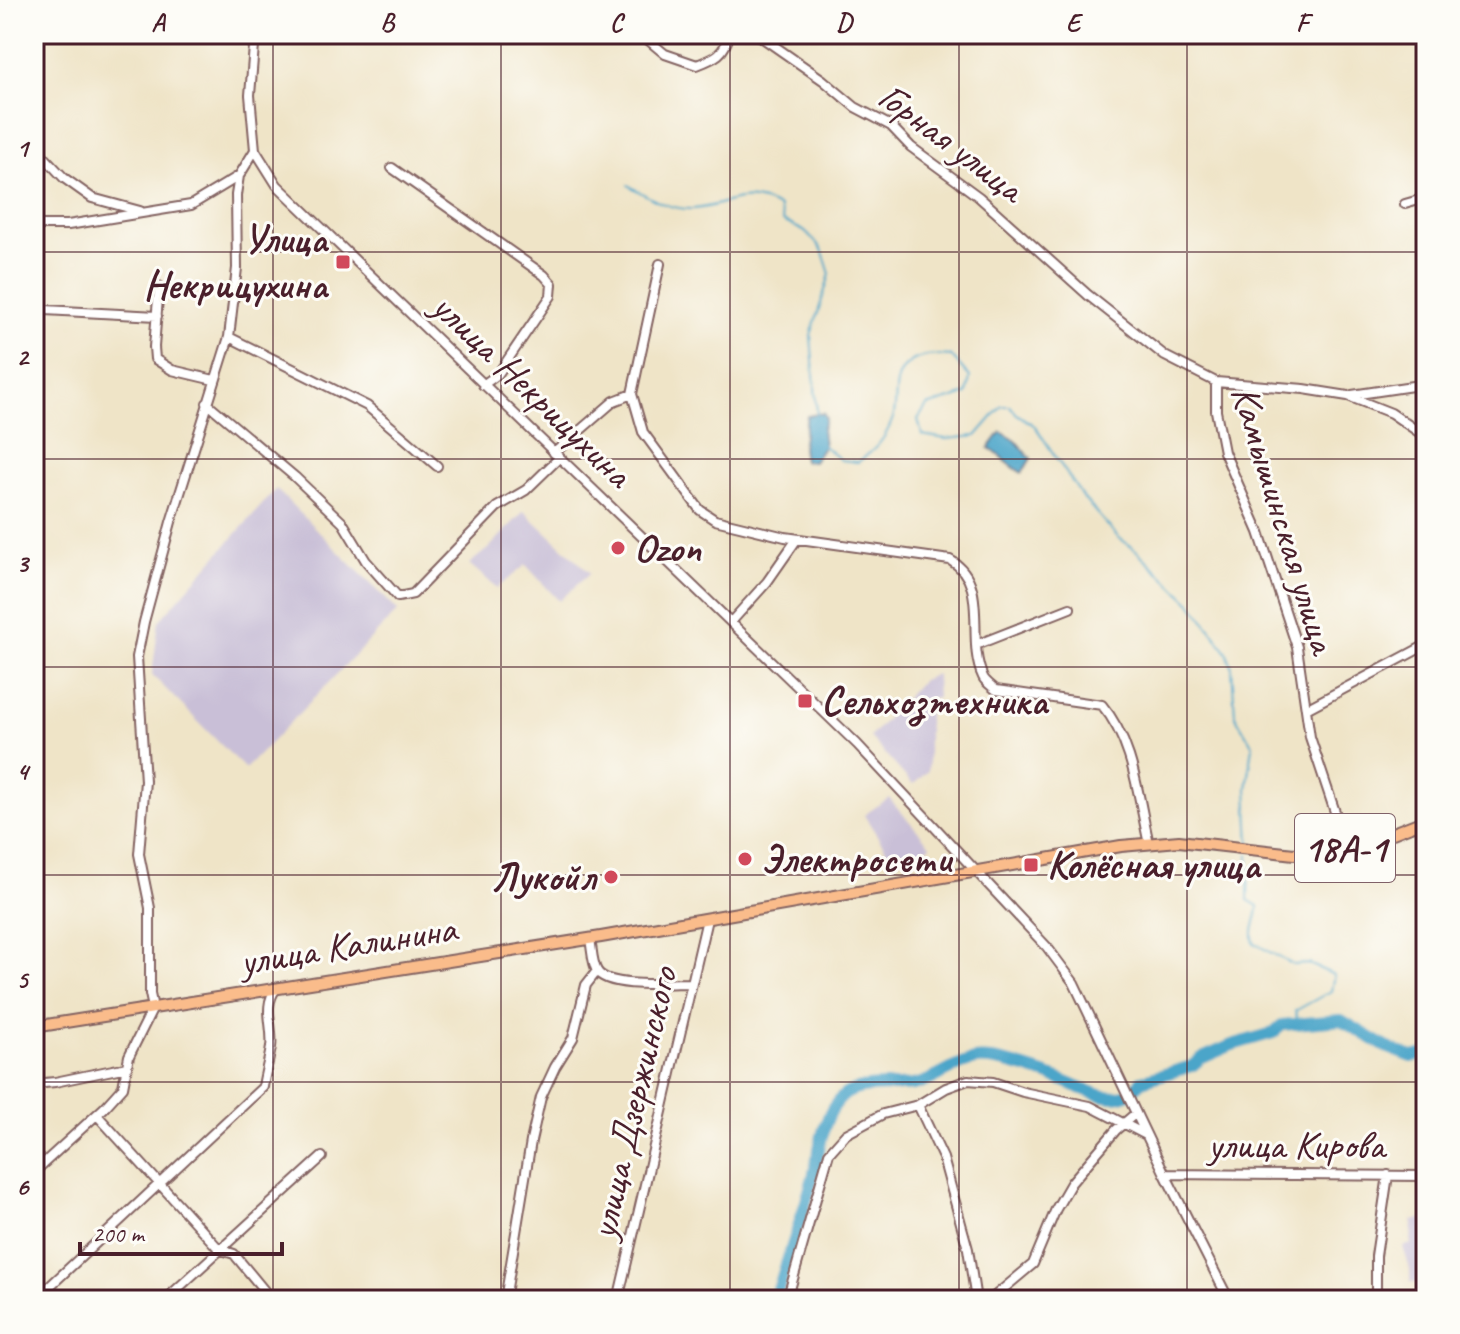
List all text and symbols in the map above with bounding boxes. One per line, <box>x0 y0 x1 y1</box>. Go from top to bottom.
text: A <box>151 6 166 39</box>
text: B <box>380 6 396 39</box>
text: C <box>610 6 626 39</box>
text: D <box>836 6 854 39</box>
text: E <box>1066 6 1084 39</box>
text: F <box>1296 6 1314 39</box>
street label: Горная улица <box>868 71 1036 215</box>
text: 1 <box>16 132 31 165</box>
place label: Улица Некрицухина <box>143 214 329 310</box>
marker: Улица Некрицухина <box>334 253 352 271</box>
street label: улица Некрицухина <box>420 281 645 500</box>
text: 2 <box>16 340 30 373</box>
street label: Камышинская улица <box>1220 379 1349 662</box>
place label: Ozon <box>634 523 701 573</box>
marker: Ozon <box>609 539 627 557</box>
text: 3 <box>16 547 30 580</box>
place label: Сельхозтехника <box>821 676 1050 727</box>
marker: Сельхозтехника <box>796 692 814 710</box>
text: 4 <box>16 755 31 788</box>
road number: 18А-1 <box>1295 814 1395 882</box>
place label: Электросети <box>761 834 954 884</box>
place label: Колёсная улица <box>1047 840 1262 890</box>
marker: Электросети <box>736 850 754 868</box>
place label: Лукойл <box>490 852 598 902</box>
marker: Колёсная улица <box>1022 856 1040 874</box>
marker: Лукойл <box>602 868 620 886</box>
street label: улица Калинина <box>234 903 462 987</box>
street label: улица Дзержинского <box>577 961 689 1246</box>
text: 5 <box>16 963 30 996</box>
street label: улица Кирова <box>1206 1120 1388 1170</box>
text: 6 <box>16 1170 30 1203</box>
scale bar <box>80 1206 282 1256</box>
text: 200 m <box>92 1219 146 1249</box>

